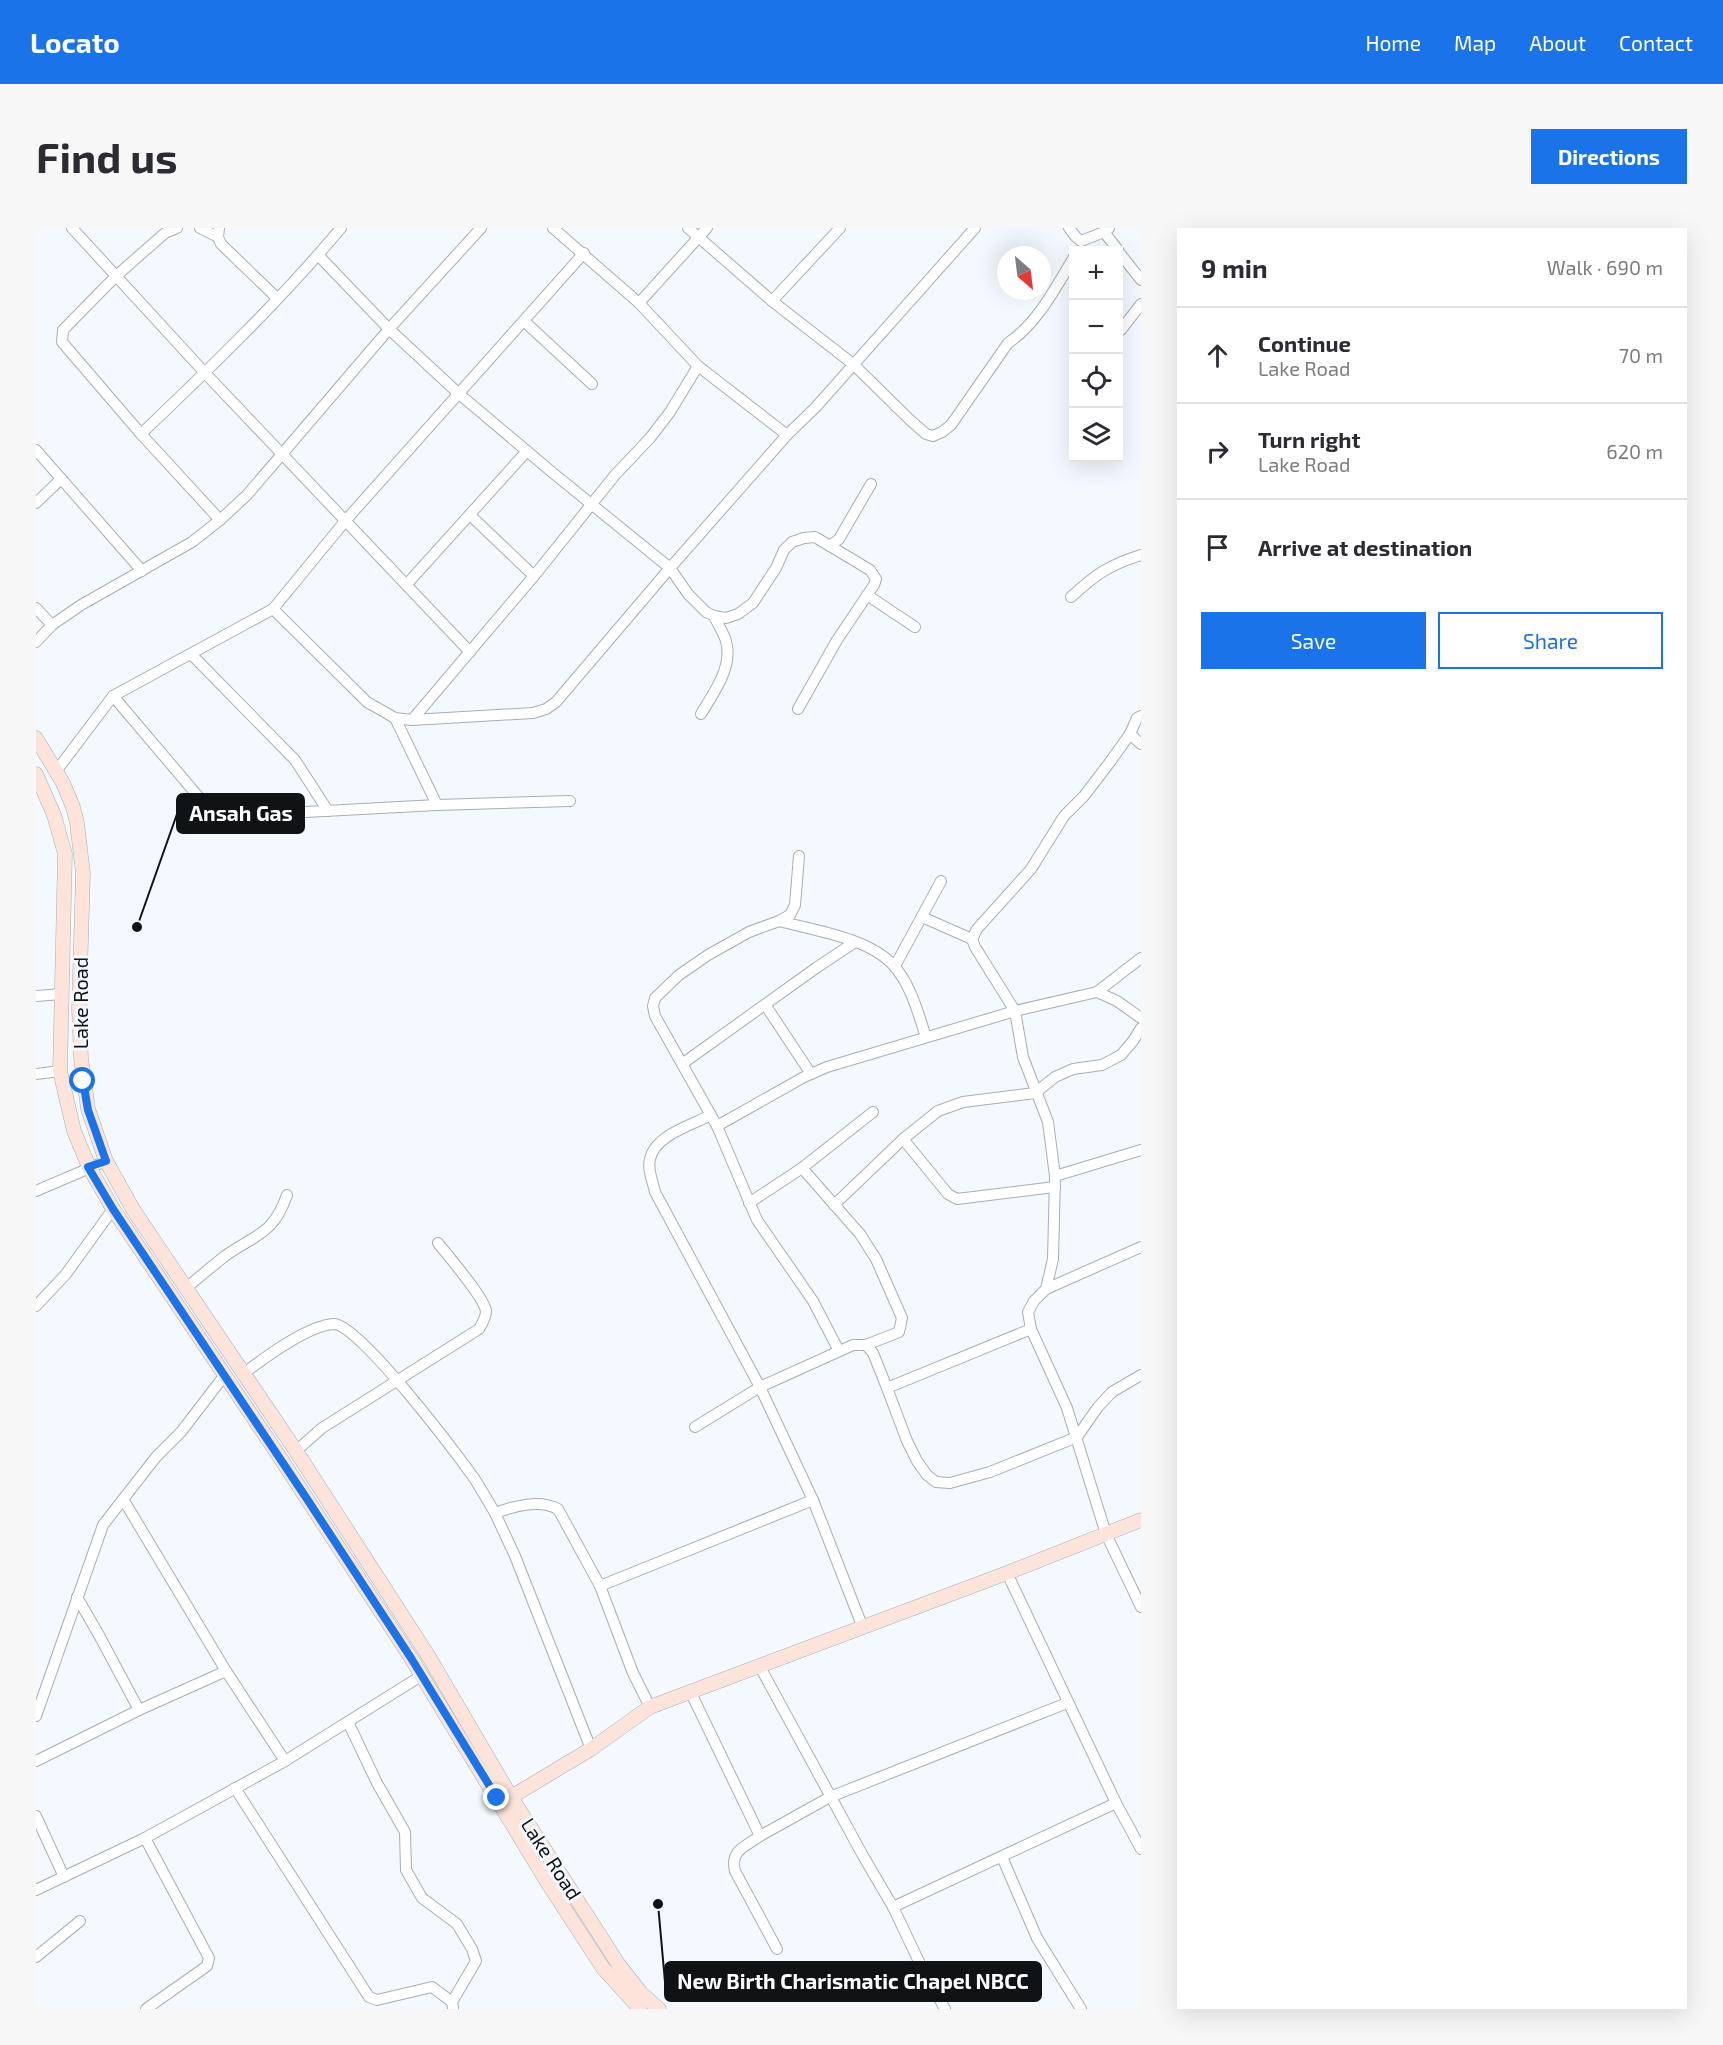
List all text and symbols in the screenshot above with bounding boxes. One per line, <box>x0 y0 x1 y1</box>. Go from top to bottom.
text: Locato <box>30 25 120 59</box>
text: Home <box>1365 30 1421 55</box>
text: Map <box>1454 30 1496 55</box>
text: About <box>1529 30 1586 55</box>
text: Contact <box>1619 30 1693 55</box>
button: Directions <box>1531 129 1687 184</box>
text: Find us <box>36 131 178 181</box>
north arrow <box>997 246 1051 300</box>
map controls <box>1069 246 1123 462</box>
button: + <box>1069 246 1123 300</box>
text: 9 min <box>1201 252 1268 283</box>
text: Walk · 690 m <box>1547 255 1663 279</box>
button: − <box>1069 300 1123 354</box>
text: Continue <box>1258 330 1351 356</box>
icon: ahead <box>1201 339 1234 372</box>
text: 70 m <box>1619 343 1663 367</box>
button: locate <box>1069 354 1123 408</box>
text: Lake Road <box>1258 356 1350 380</box>
button: layers <box>1069 408 1123 462</box>
text: Turn right <box>1258 426 1360 452</box>
icon: right <box>1201 435 1234 468</box>
text: 620 m <box>1606 439 1663 463</box>
text: Lake Road <box>1258 452 1350 476</box>
icon: arrive <box>1201 531 1234 564</box>
text: Arrive at destination <box>1258 534 1472 560</box>
button: Save <box>1201 612 1426 669</box>
button: Share <box>1438 612 1663 669</box>
callout: Ansah Gas <box>177 794 304 833</box>
text: Ansah Gas <box>189 800 293 825</box>
street label: Lake Road <box>68 957 92 1049</box>
route start <box>69 1067 95 1093</box>
route end <box>483 1784 509 1810</box>
street label: Lake Road <box>517 1813 587 1904</box>
callout: New Birth Charismatic Chapel NBCC <box>665 1962 1041 2001</box>
text: New Birth Charismatic Chapel NBCC <box>677 1968 1029 1993</box>

